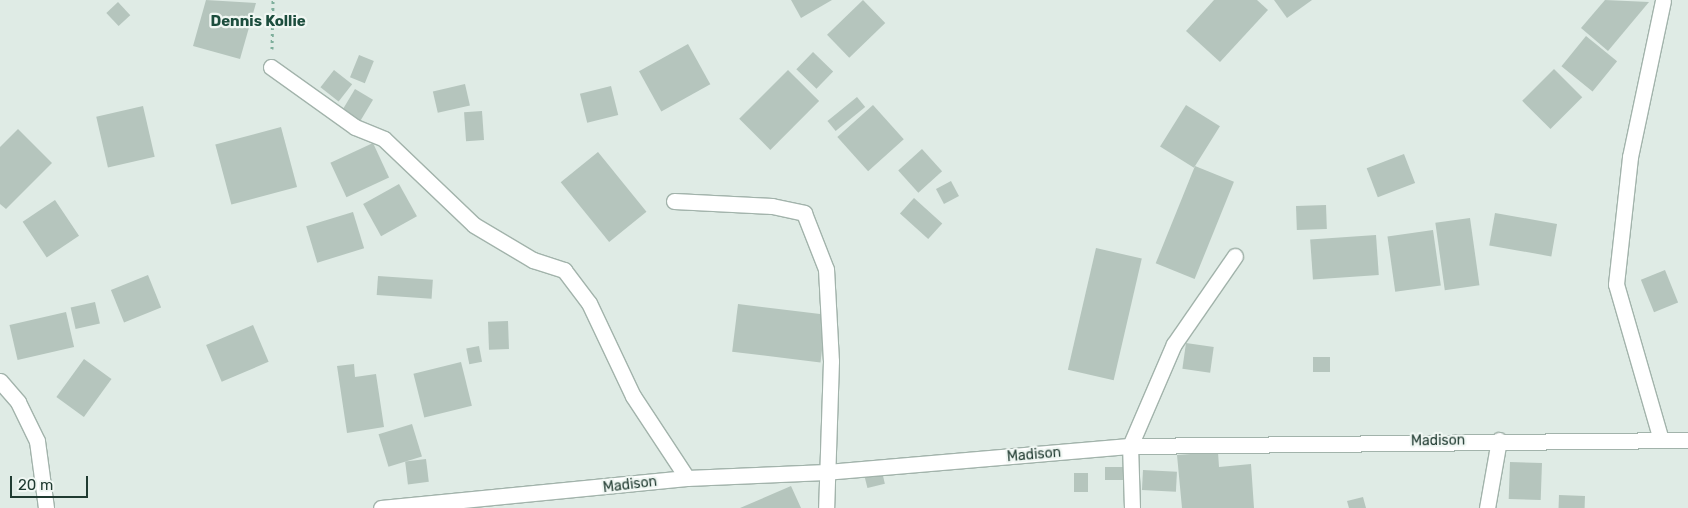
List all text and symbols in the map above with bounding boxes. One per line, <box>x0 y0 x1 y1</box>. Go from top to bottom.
district label: Dennis Kollie <box>210 13 306 31</box>
street label: Madison <box>1411 432 1465 450</box>
street label: Madison <box>1006 444 1062 466</box>
scale bar <box>12 466 90 498</box>
street label: Madison <box>602 473 658 497</box>
text: 20 m <box>18 476 53 494</box>

